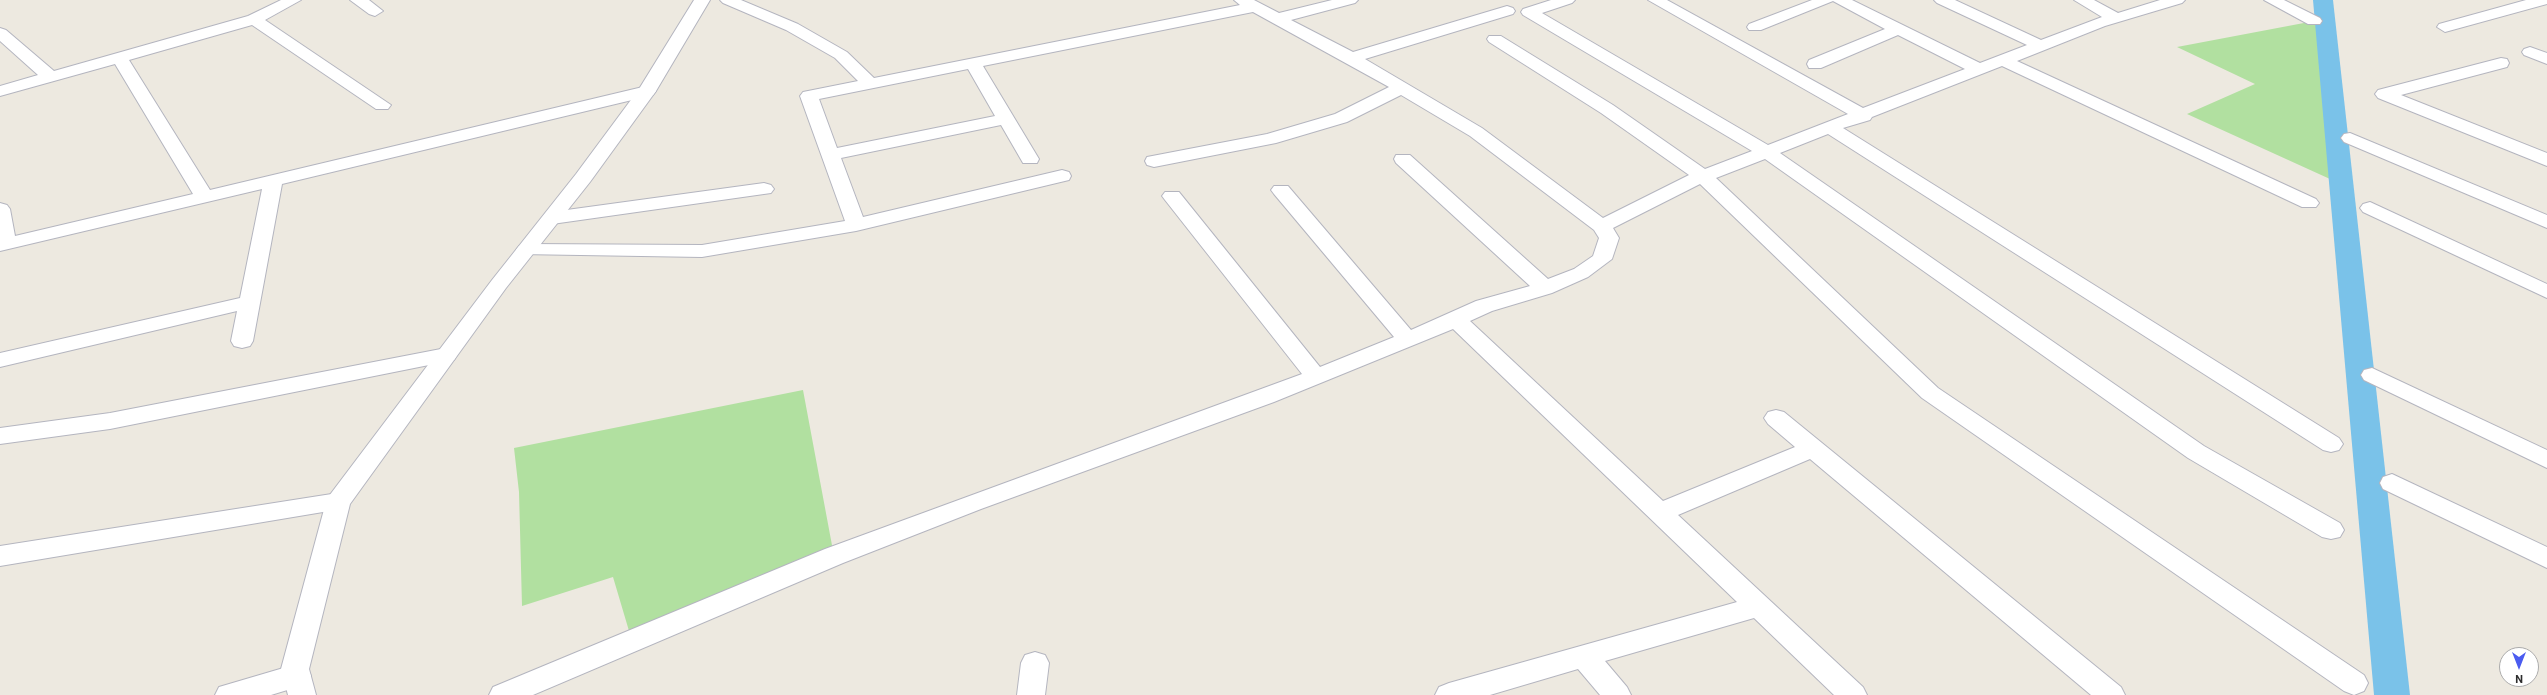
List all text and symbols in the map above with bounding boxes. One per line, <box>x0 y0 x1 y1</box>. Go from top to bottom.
north arrow <box>2499 647 2539 687</box>
text: N <box>2515 672 2523 685</box>

